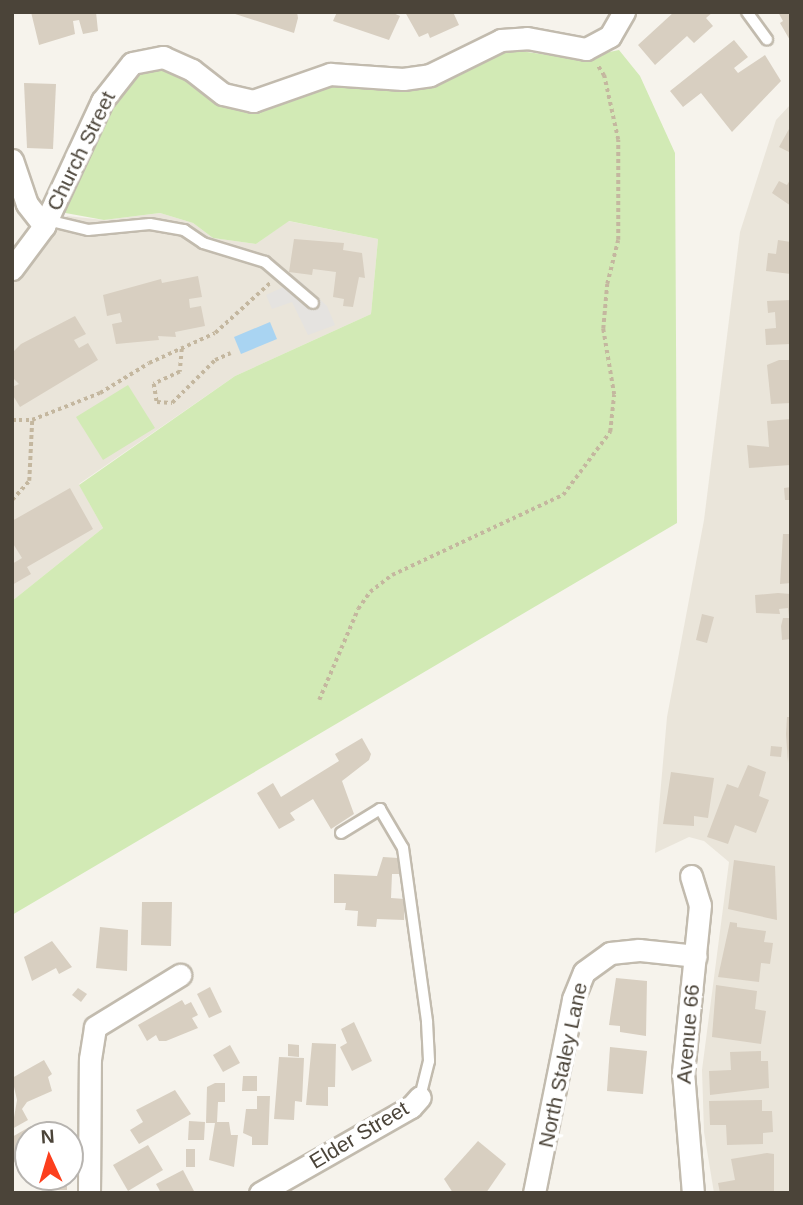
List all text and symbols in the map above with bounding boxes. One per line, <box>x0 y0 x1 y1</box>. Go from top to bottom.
street label: Church Street <box>41 87 121 215</box>
street label: North Staley Lane <box>533 980 593 1150</box>
street label: Avenue 66 <box>671 983 705 1085</box>
street label: Elder Street <box>305 1096 413 1174</box>
north arrow <box>14 1121 84 1191</box>
text: N <box>40 1126 55 1148</box>

